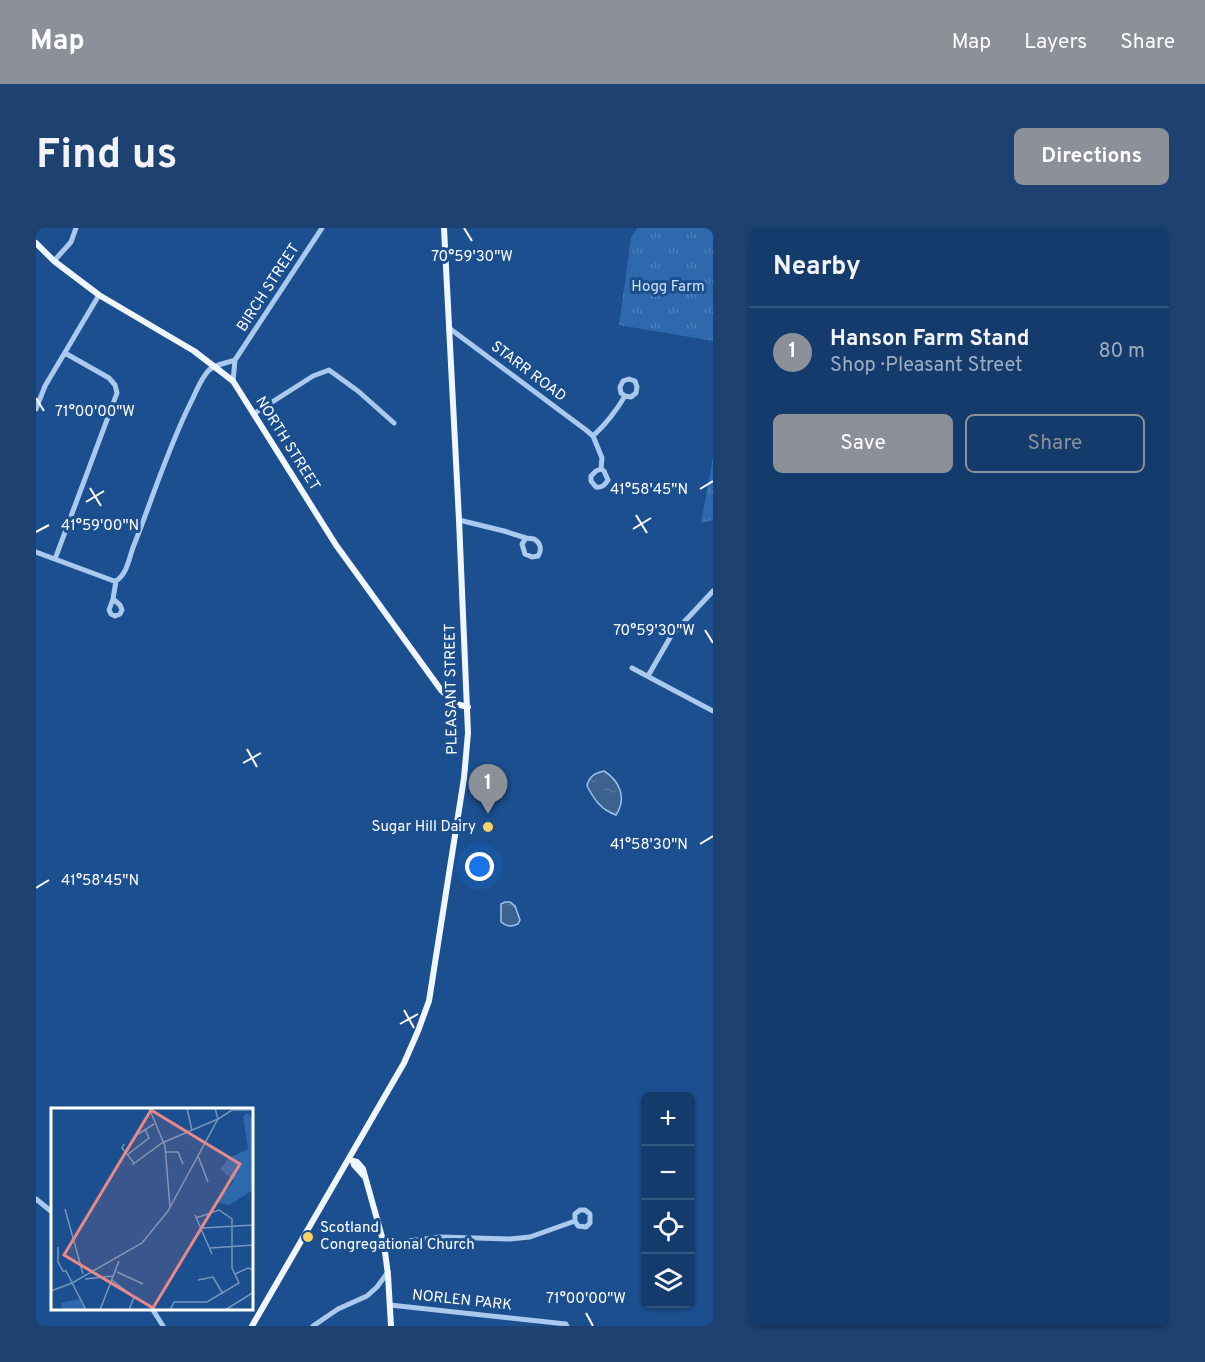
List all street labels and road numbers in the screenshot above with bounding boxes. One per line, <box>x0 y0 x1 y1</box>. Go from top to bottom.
street label: BIRCH STREET <box>233 240 305 336</box>
street label: STARR ROAD <box>487 338 569 406</box>
street label: NORTH STREET <box>250 393 324 495</box>
street label: PLEASANT STREET <box>441 623 463 755</box>
street label: NORLEN PARK <box>411 1286 513 1316</box>

